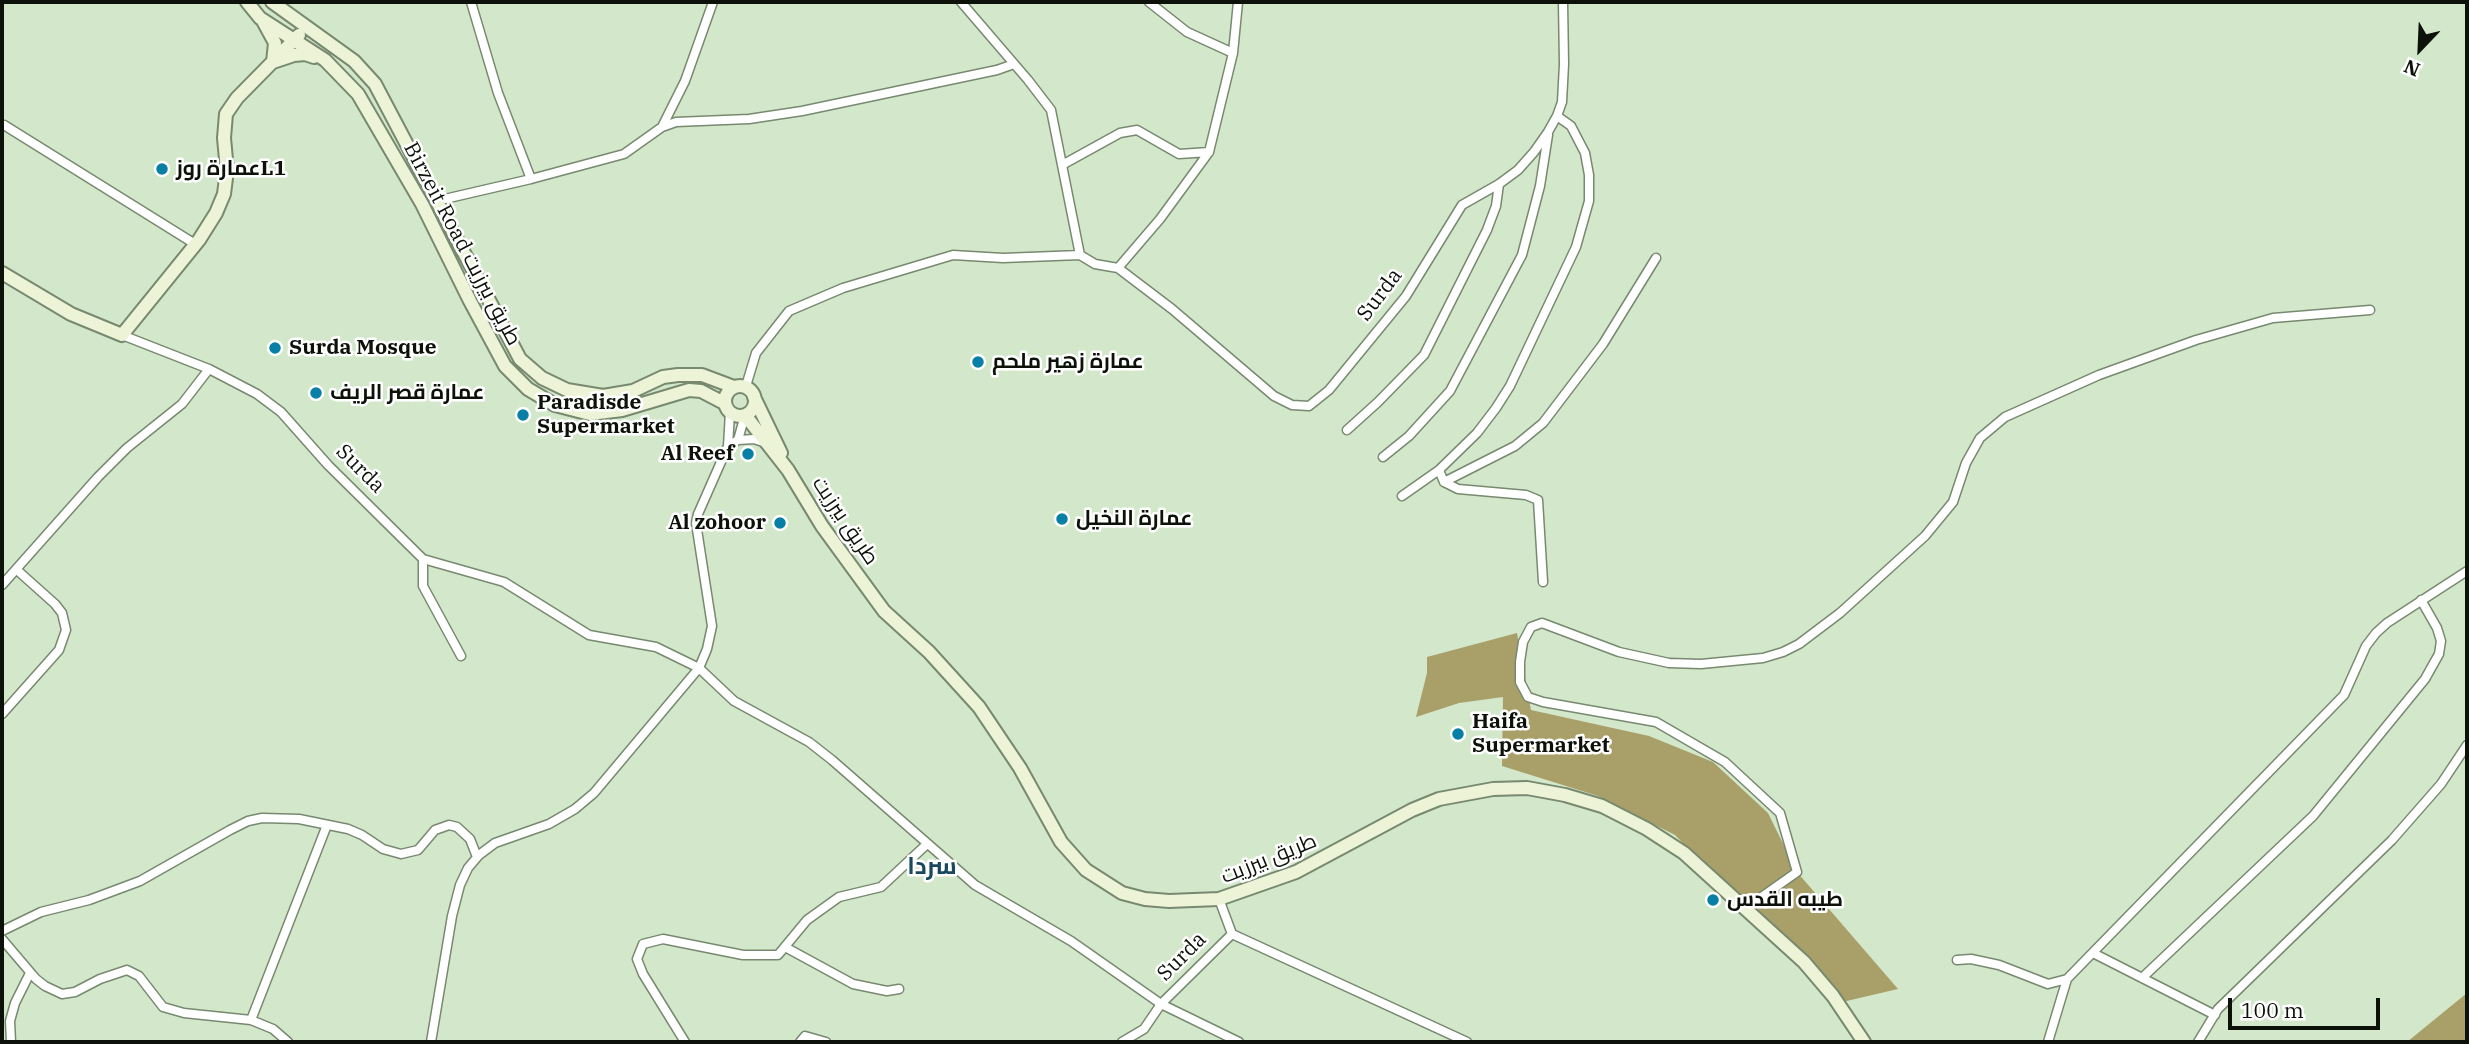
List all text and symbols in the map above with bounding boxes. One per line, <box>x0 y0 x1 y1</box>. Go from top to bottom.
north arrow <box>2385 14 2455 84</box>
text: N <box>2400 54 2423 82</box>
street label: Birzeit Road طريق بيرزيت <box>398 138 526 350</box>
place label: عمارة روزL1 <box>176 156 286 182</box>
marker: عمارة روزL1 <box>154 161 170 177</box>
street label: Surda <box>1352 264 1408 326</box>
place label: Surda Mosque <box>289 335 437 361</box>
marker: Surda Mosque <box>267 340 283 356</box>
place label: عمارة زهير ملحم <box>992 349 1144 375</box>
marker: عمارة زهير ملحم <box>970 354 986 370</box>
place label: عمارة قصر الريف <box>330 380 484 406</box>
marker: عمارة قصر الريف <box>308 385 324 401</box>
place label: Paradisde Supermarket <box>537 390 675 440</box>
marker: Paradisde Supermarket <box>515 407 531 423</box>
street label: Surda <box>330 439 390 499</box>
place label: Al Reef <box>661 441 734 467</box>
marker: Al Reef <box>740 446 756 462</box>
street label: طريق بيرزيت <box>806 472 884 570</box>
place label: عمارة النخيل <box>1076 506 1192 532</box>
place label: Al zohoor <box>668 510 766 536</box>
marker: عمارة النخيل <box>1054 511 1070 527</box>
marker: Al zohoor <box>772 515 788 531</box>
place label: Haifa Supermarket <box>1472 709 1610 759</box>
marker: Haifa Supermarket <box>1450 726 1466 742</box>
street label: طريق بيرزيت <box>1218 828 1320 890</box>
district label: سردا <box>907 853 957 881</box>
place label: طيبه القدس <box>1727 887 1843 913</box>
marker: طيبه القدس <box>1705 892 1721 908</box>
street label: Surda <box>1152 927 1212 987</box>
scale bar <box>2231 984 2383 1028</box>
text: 100 m <box>2241 996 2304 1024</box>

